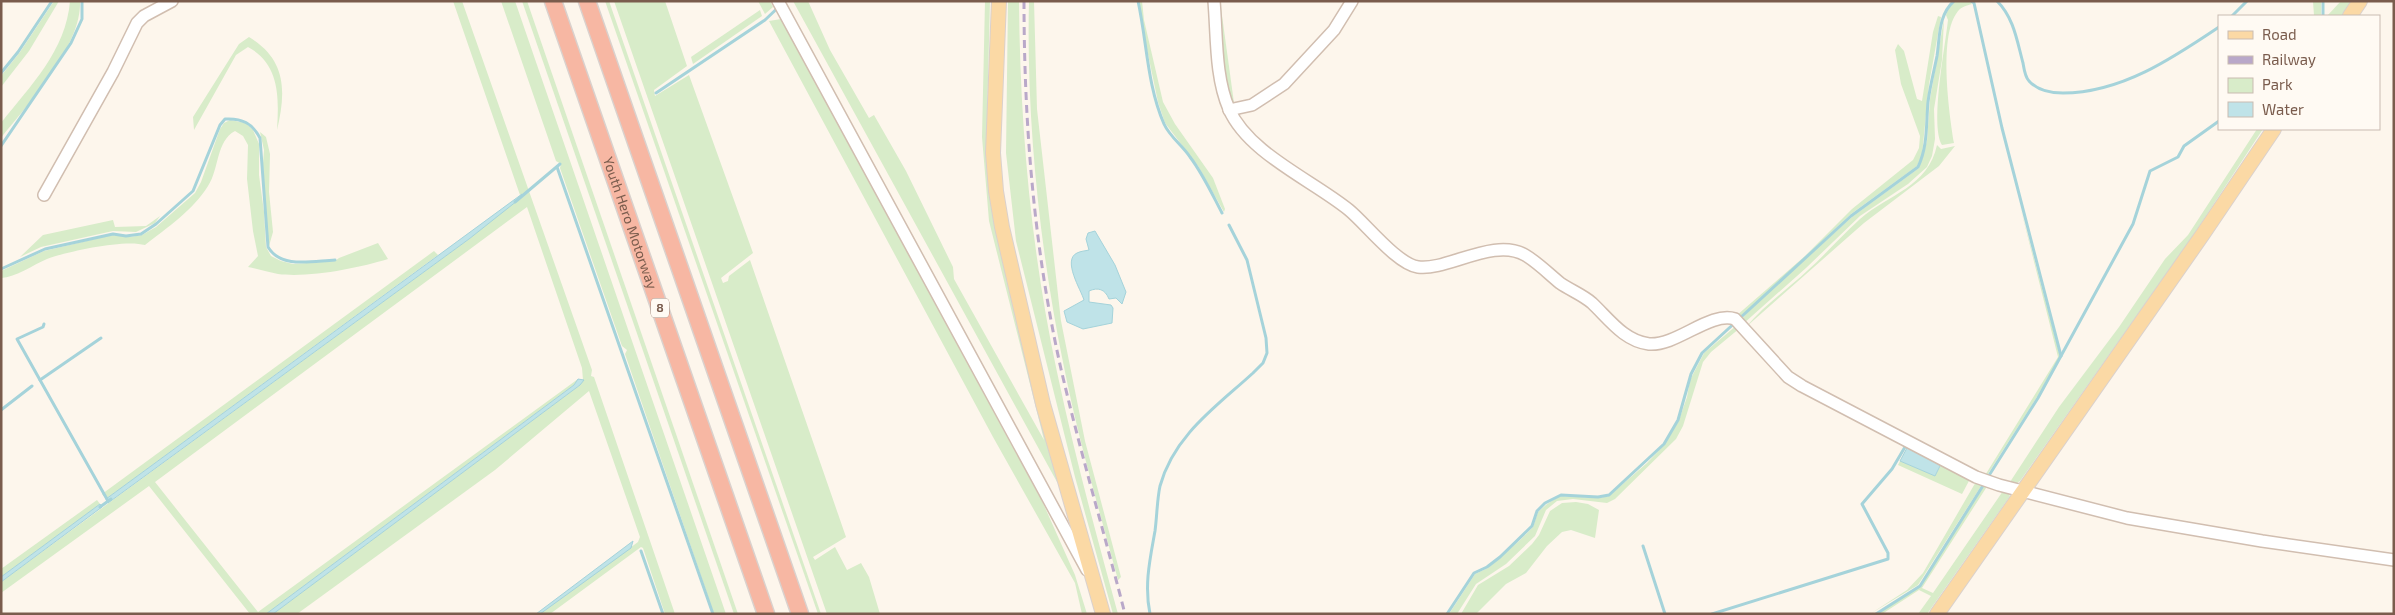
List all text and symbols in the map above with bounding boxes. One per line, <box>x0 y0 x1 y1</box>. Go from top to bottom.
legend <box>2218 15 2380 130</box>
text: Road <box>2262 25 2297 43</box>
text: Railway <box>2262 50 2316 68</box>
text: Park <box>2262 75 2293 93</box>
text: Water <box>2262 100 2304 118</box>
street label: Youth Hero Motorway <box>600 154 662 292</box>
road number: 8 <box>651 298 669 318</box>

